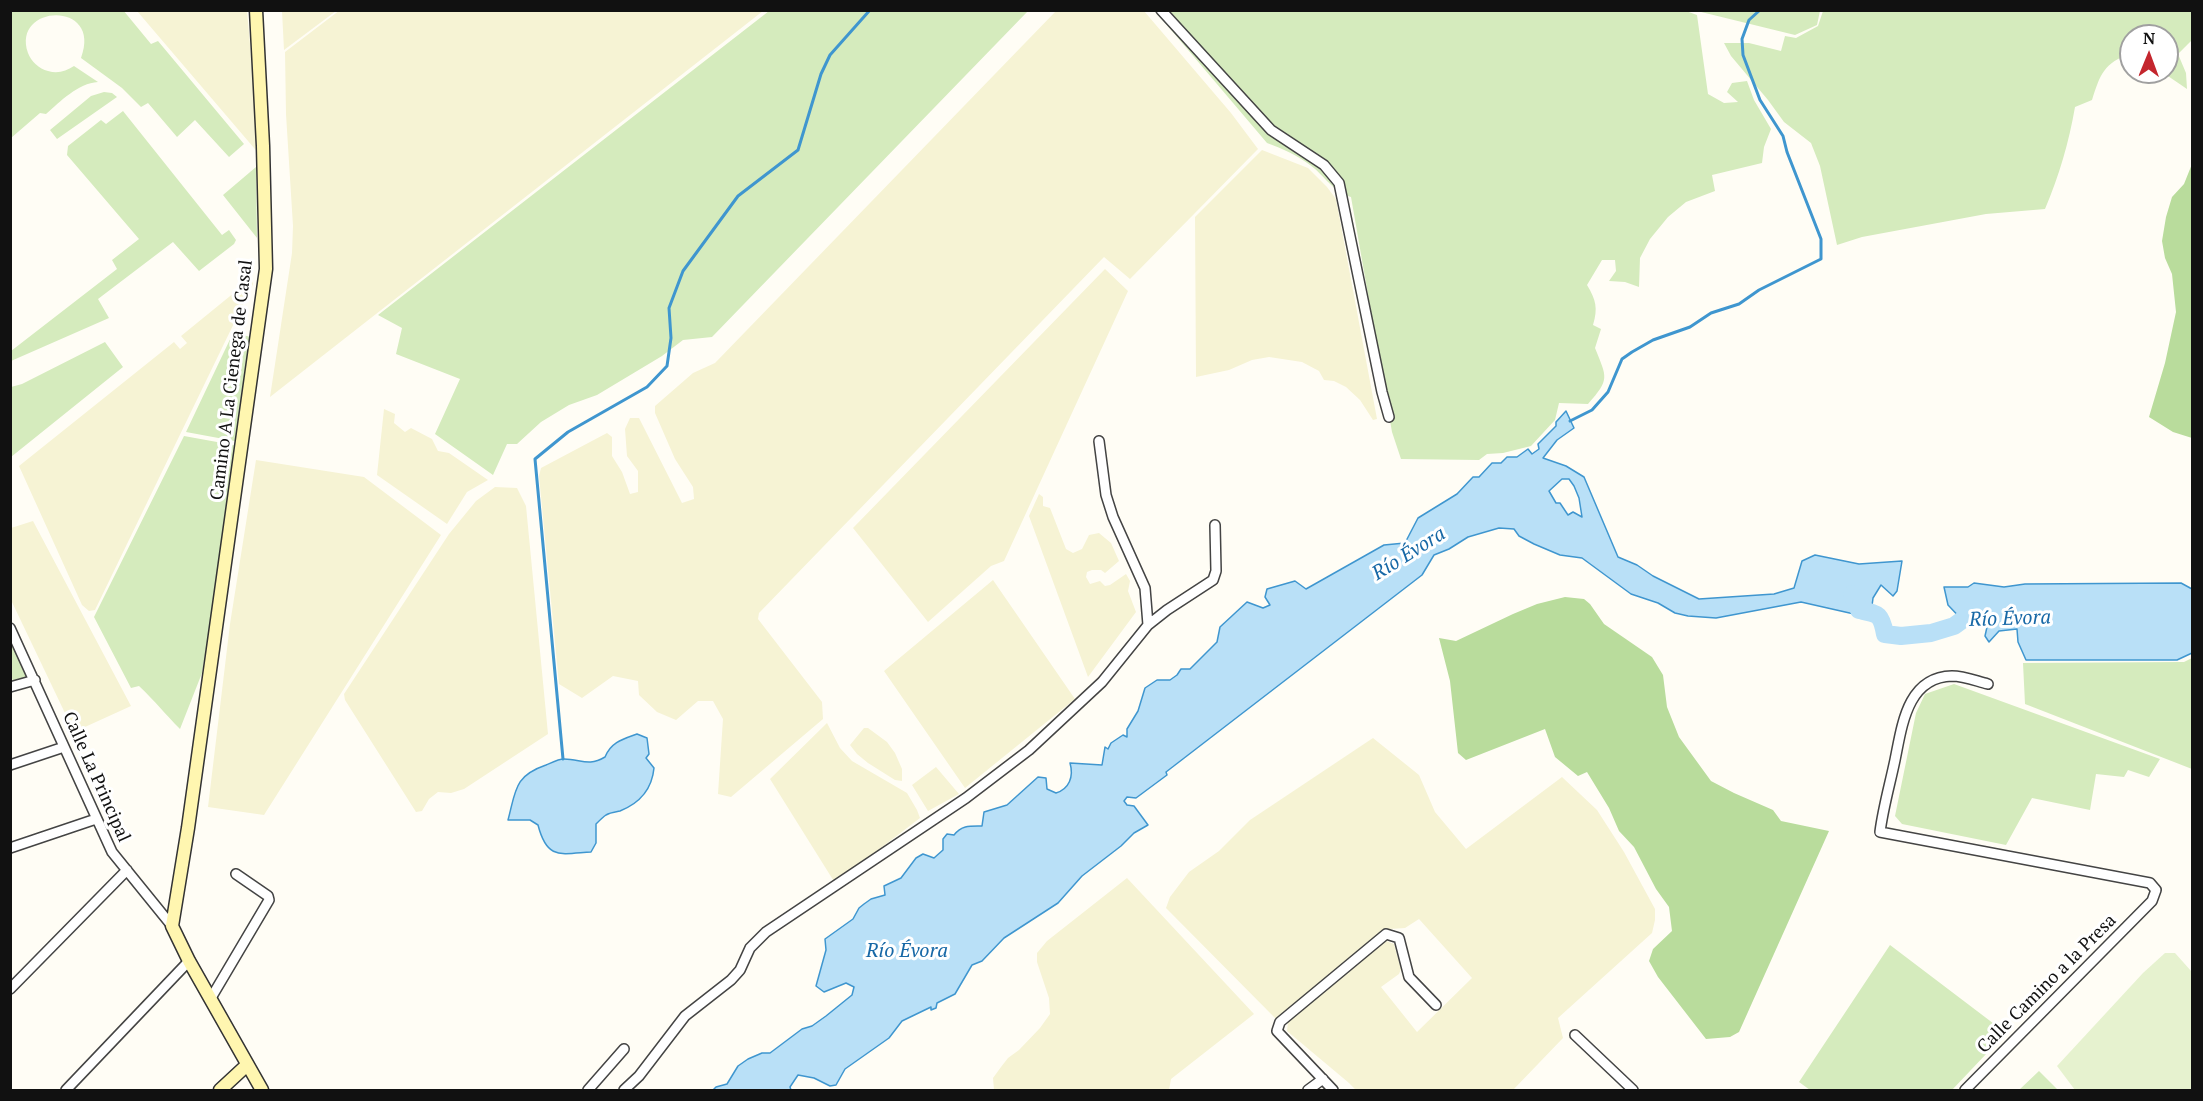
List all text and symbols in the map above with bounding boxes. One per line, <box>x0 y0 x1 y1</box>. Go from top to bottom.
north arrow <box>2119 24 2179 84</box>
text: N <box>2143 27 2156 49</box>
street label: Camino A La Cienega de Casal <box>207 259 257 501</box>
water label: Río Évora <box>1368 522 1450 586</box>
water label: Río Évora <box>1969 606 2051 632</box>
street label: Calle La Principal <box>58 708 134 846</box>
street label: Calle Camino a la Presa <box>1973 910 2121 1058</box>
water label: Río Évora <box>866 939 948 963</box>

